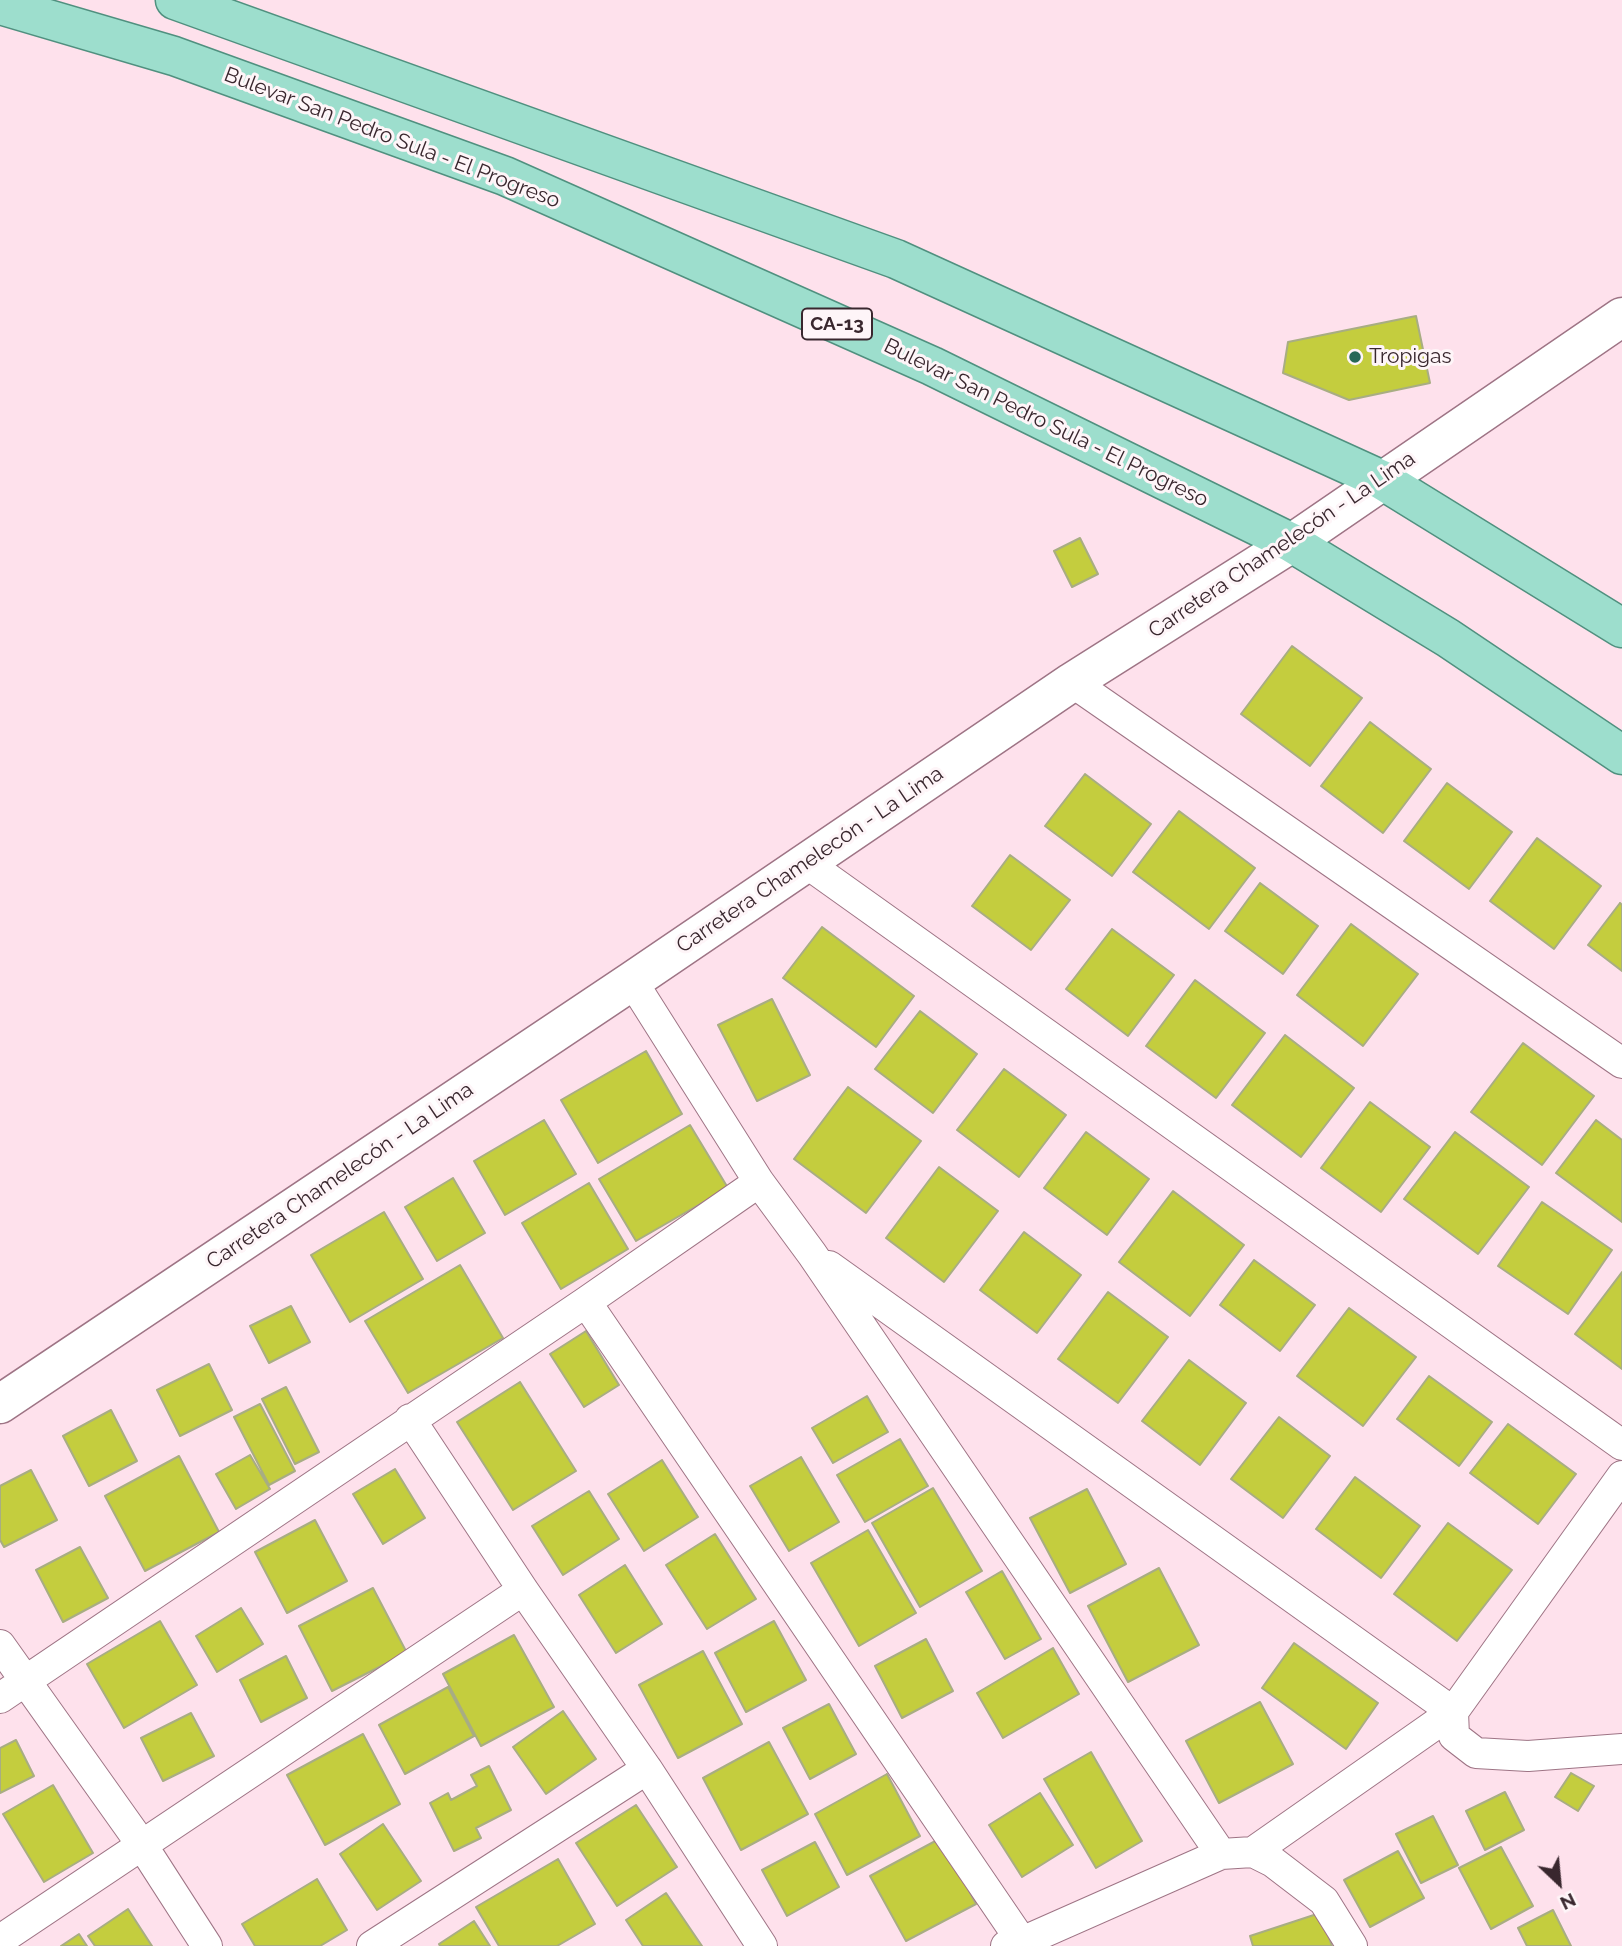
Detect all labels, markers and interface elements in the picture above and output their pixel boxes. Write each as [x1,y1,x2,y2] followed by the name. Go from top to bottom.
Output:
[221,62,563,214] street label: Bulevar San Pedro Sula - El Progreso
[802,308,872,340] road number: CA-13
[880,333,1212,513] street label: Bulevar San Pedro Sula - El Progreso
[1369,344,1452,370] place label: Tropigas
[1347,349,1363,365] marker: Tropigas
[1144,446,1420,644] street label: Carretera Chamelecón - La Lima
[672,761,948,959] street label: Carretera Chamelecón - La Lima
[202,1077,478,1275] street label: Carretera Chamelecón - La Lima
[1524,1848,1594,1918] north arrow
[1557,1889,1580,1915] text: N

